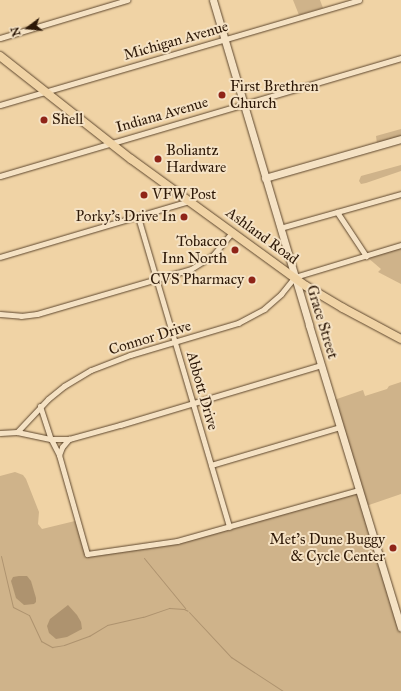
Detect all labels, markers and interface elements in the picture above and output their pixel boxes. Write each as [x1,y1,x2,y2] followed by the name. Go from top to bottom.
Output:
[8,8,48,48] north arrow
[122,17,230,65] street label: Michigan Avenue
[8,25,24,38] text: N
[230,77,319,112] place label: First Brethren Church
[217,90,227,100] marker: First Brethren Church
[114,93,210,137] street label: Indiana Avenue
[52,111,83,129] place label: Shell
[39,115,49,125] marker: Shell
[166,141,226,176] place label: Boliantz Hardware
[153,154,163,164] marker: Boliantz Hardware
[152,186,216,204] place label: VFW Post
[139,190,149,200] marker: VFW Post
[222,204,302,268] street label: Ashland Road
[76,208,176,226] place label: Porky's Drive In
[179,212,189,222] marker: Porky's Drive In
[162,232,227,267] place label: Tobacco Inn North
[230,245,240,255] marker: Tobacco Inn North
[150,271,244,289] place label: CVS Pharmacy
[247,275,257,285] marker: CVS Pharmacy
[302,283,342,361] street label: Grace Street
[107,317,193,359] street label: Connor Drive
[182,350,222,432] street label: Abbott Drive
[269,530,385,565] place label: Met's Dune Buggy & Cycle Center
[388,543,398,553] marker: Met's Dune Buggy & Cycle Center

